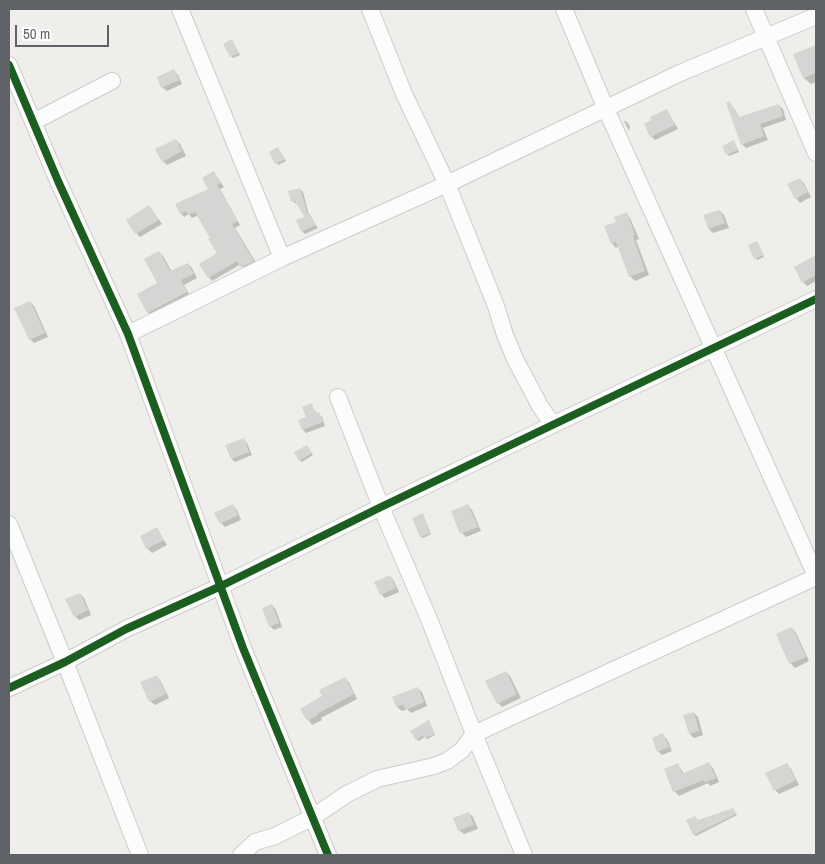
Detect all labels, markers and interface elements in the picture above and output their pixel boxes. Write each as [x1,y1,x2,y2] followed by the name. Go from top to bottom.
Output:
[18,15,111,47] scale bar
[23,23,50,44] text: 50 m

